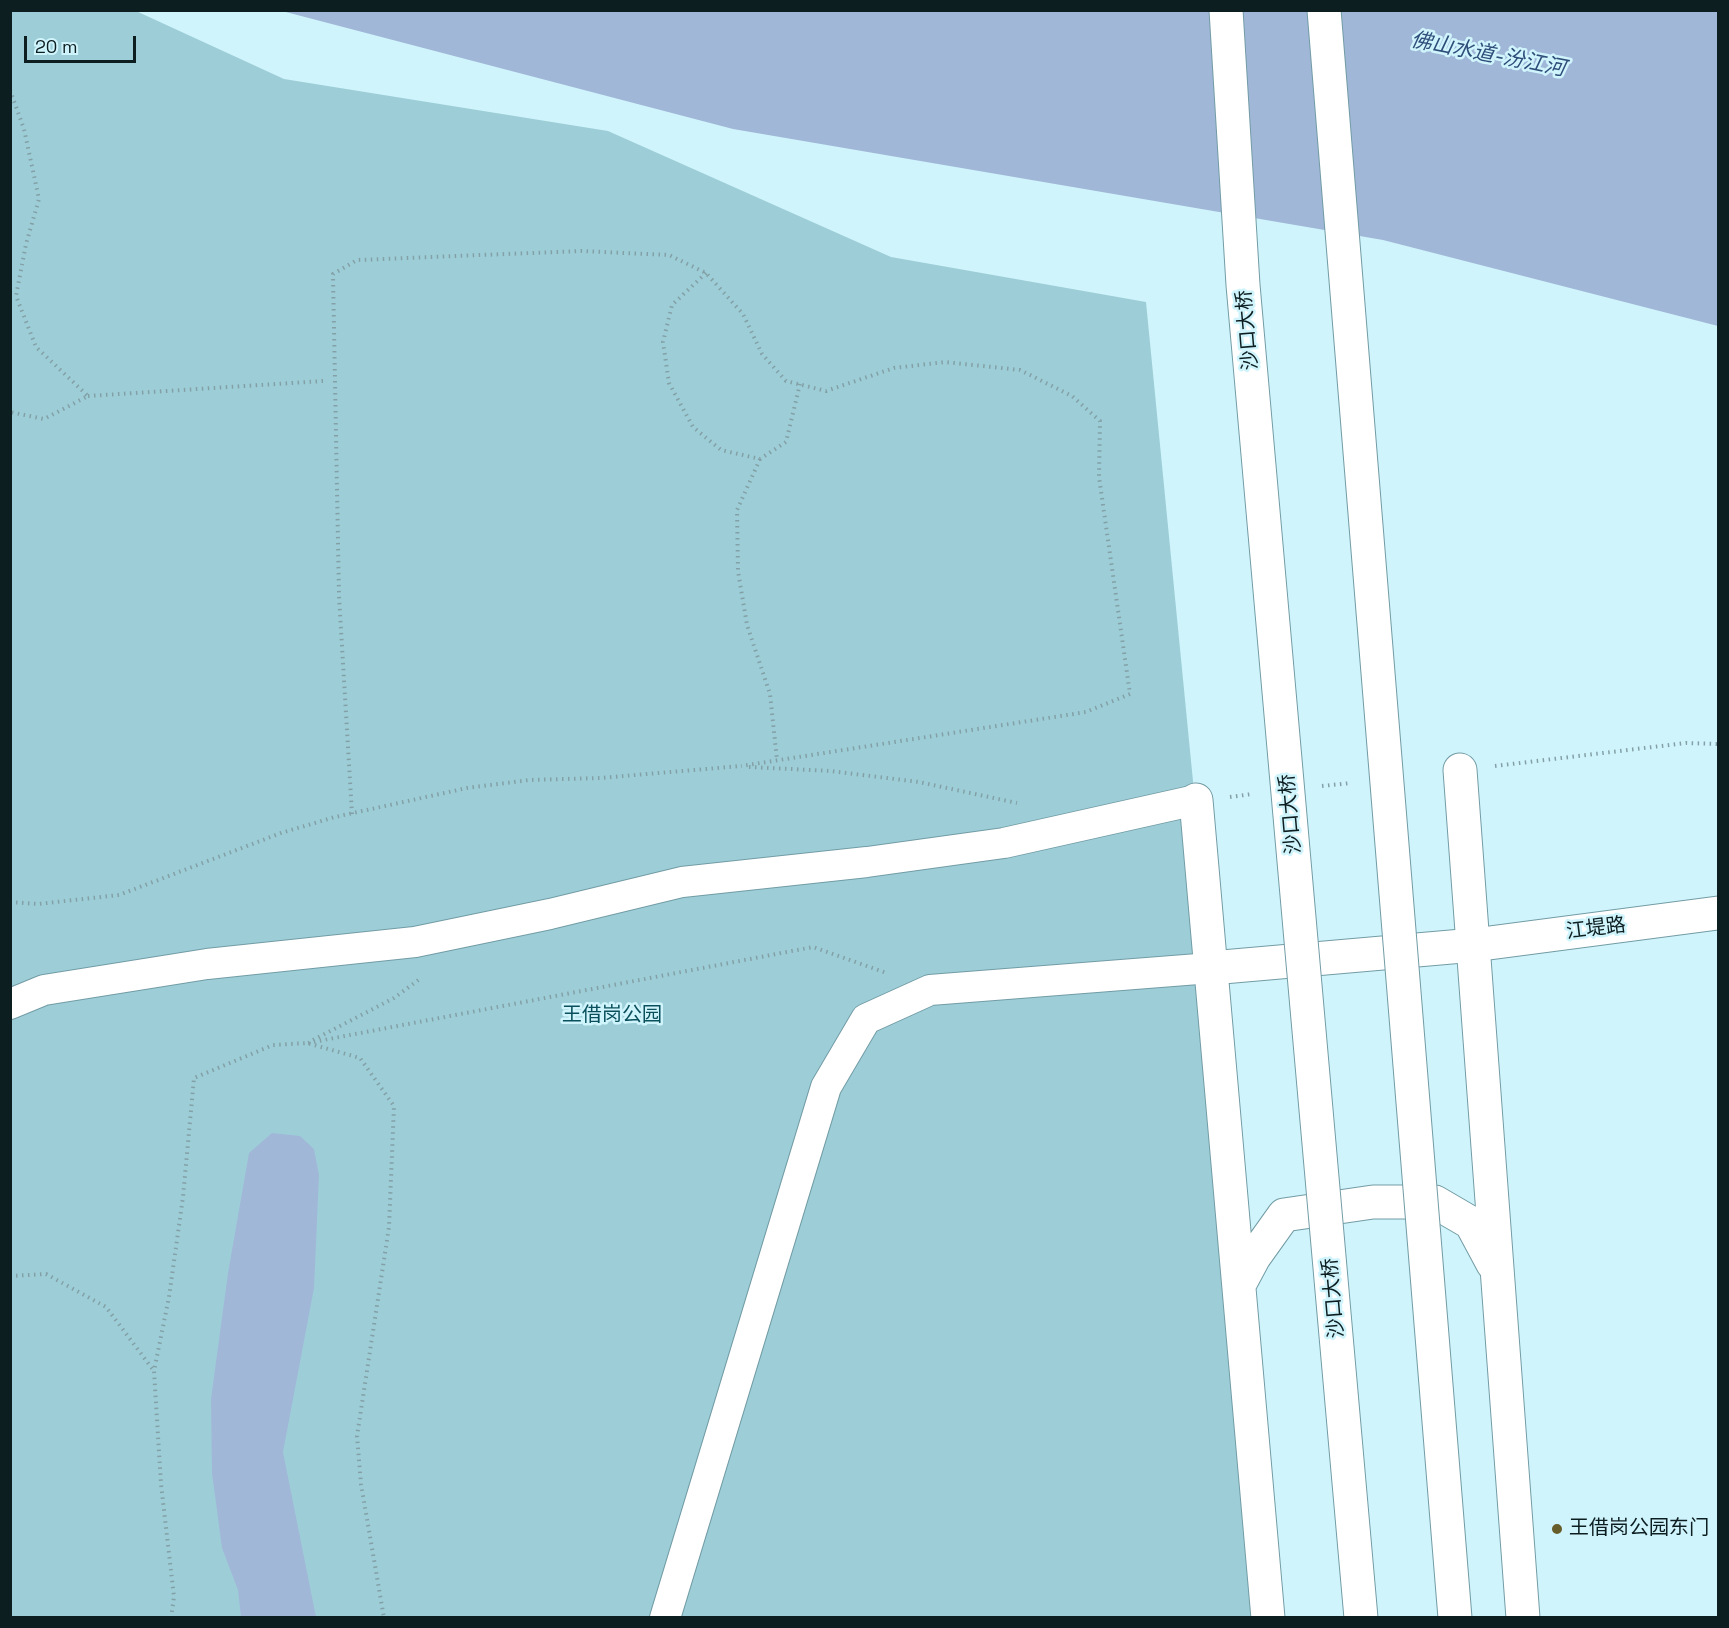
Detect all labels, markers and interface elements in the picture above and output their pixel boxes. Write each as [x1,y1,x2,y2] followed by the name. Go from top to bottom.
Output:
[27,24,140,62] scale bar
[1409,28,1567,82] water label: 佛山水道-汾江河
[35,35,78,58] text: 20 m
[1233,289,1263,371] street label: 沙口大桥
[1276,773,1306,855] street label: 沙口大桥
[1565,913,1627,945] street label: 江堤路
[562,1004,662,1028] park label: 王借岗公园
[1319,1257,1349,1339] street label: 沙口大桥
[1569,1517,1709,1541] place label: 王借岗公园东门
[1550,1522,1564,1536] marker: 王借岗公园东门

